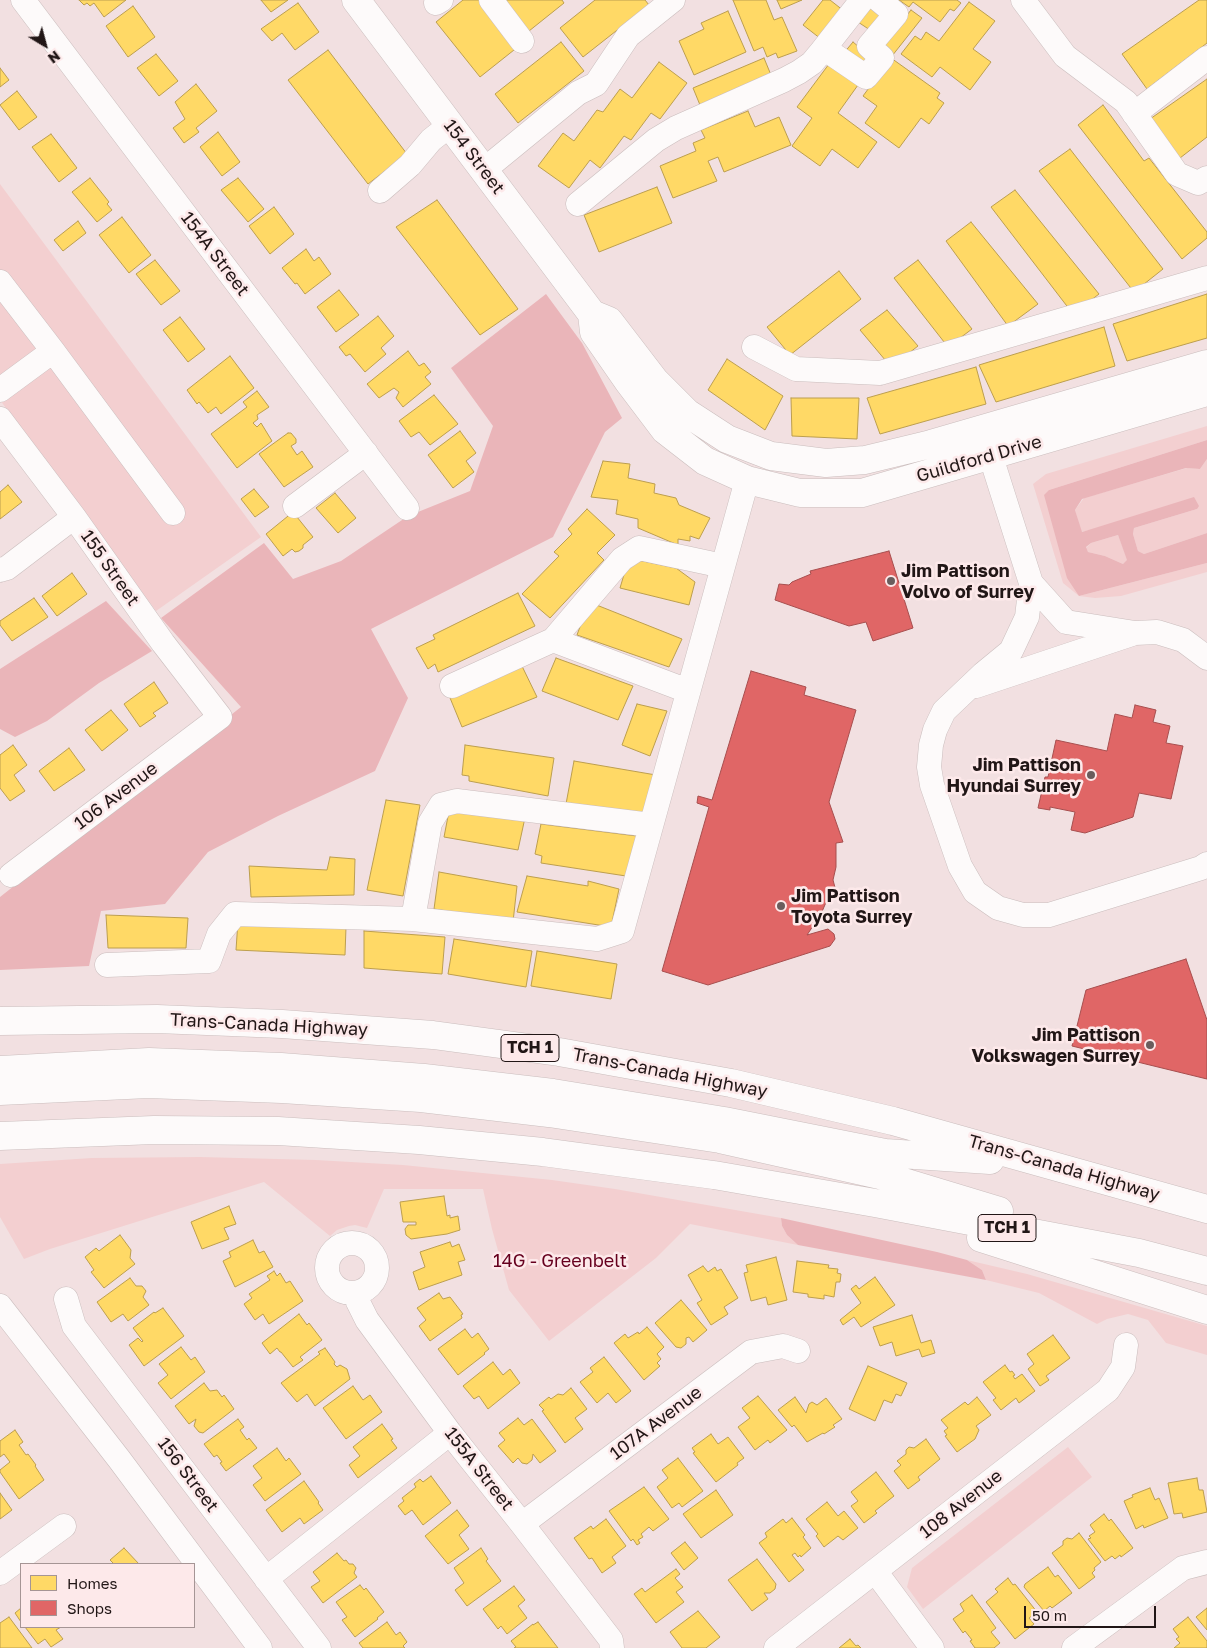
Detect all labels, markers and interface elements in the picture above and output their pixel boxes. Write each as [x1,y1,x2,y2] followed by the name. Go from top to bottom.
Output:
[20,20,70,70] north arrow
[45,47,64,67] text: N
[439,115,509,199] street label: 154 Street
[176,208,254,300] street label: 154A Street
[914,431,1044,487] street label: Guildford Drive
[76,526,144,610] street label: 155 Street
[901,560,1034,602] place label: Jim Pattison Volvo of Surrey
[885,575,897,587] marker: Jim Pattison Volvo of Surrey
[946,754,1081,796] place label: Jim Pattison Hyundai Surrey
[70,758,162,834] street label: 106 Avenue
[1085,769,1097,781] marker: Jim Pattison Hyundai Surrey
[791,885,913,928] place label: Jim Pattison Toyota Surrey
[775,900,787,912] marker: Jim Pattison Toyota Surrey
[170,1009,368,1041] street label: Trans-Canada Highway
[972,1024,1140,1066] place label: Jim Pattison Volkswagen Surrey
[501,1034,559,1062] road number: TCH 1
[1144,1039,1156,1051] marker: Jim Pattison Volkswagen Surrey
[571,1044,769,1102] street label: Trans-Canada Highway
[966,1130,1162,1206] street label: Trans-Canada Highway
[978,1214,1036,1242] road number: TCH 1
[493,1250,627,1272] park label: 14G - Greenbelt
[606,1381,706,1465] street label: 107A Avenue
[440,1423,518,1515] street label: 155A Street
[153,1433,223,1517] street label: 156 Street
[915,1465,1007,1543] street label: 108 Avenue
[20,1563,195,1628] legend
[67,1574,117,1592] text: Homes
[1027,1596,1160,1628] scale bar
[67,1599,112,1617] text: Shops
[1032,1606,1067,1624] text: 50 m

